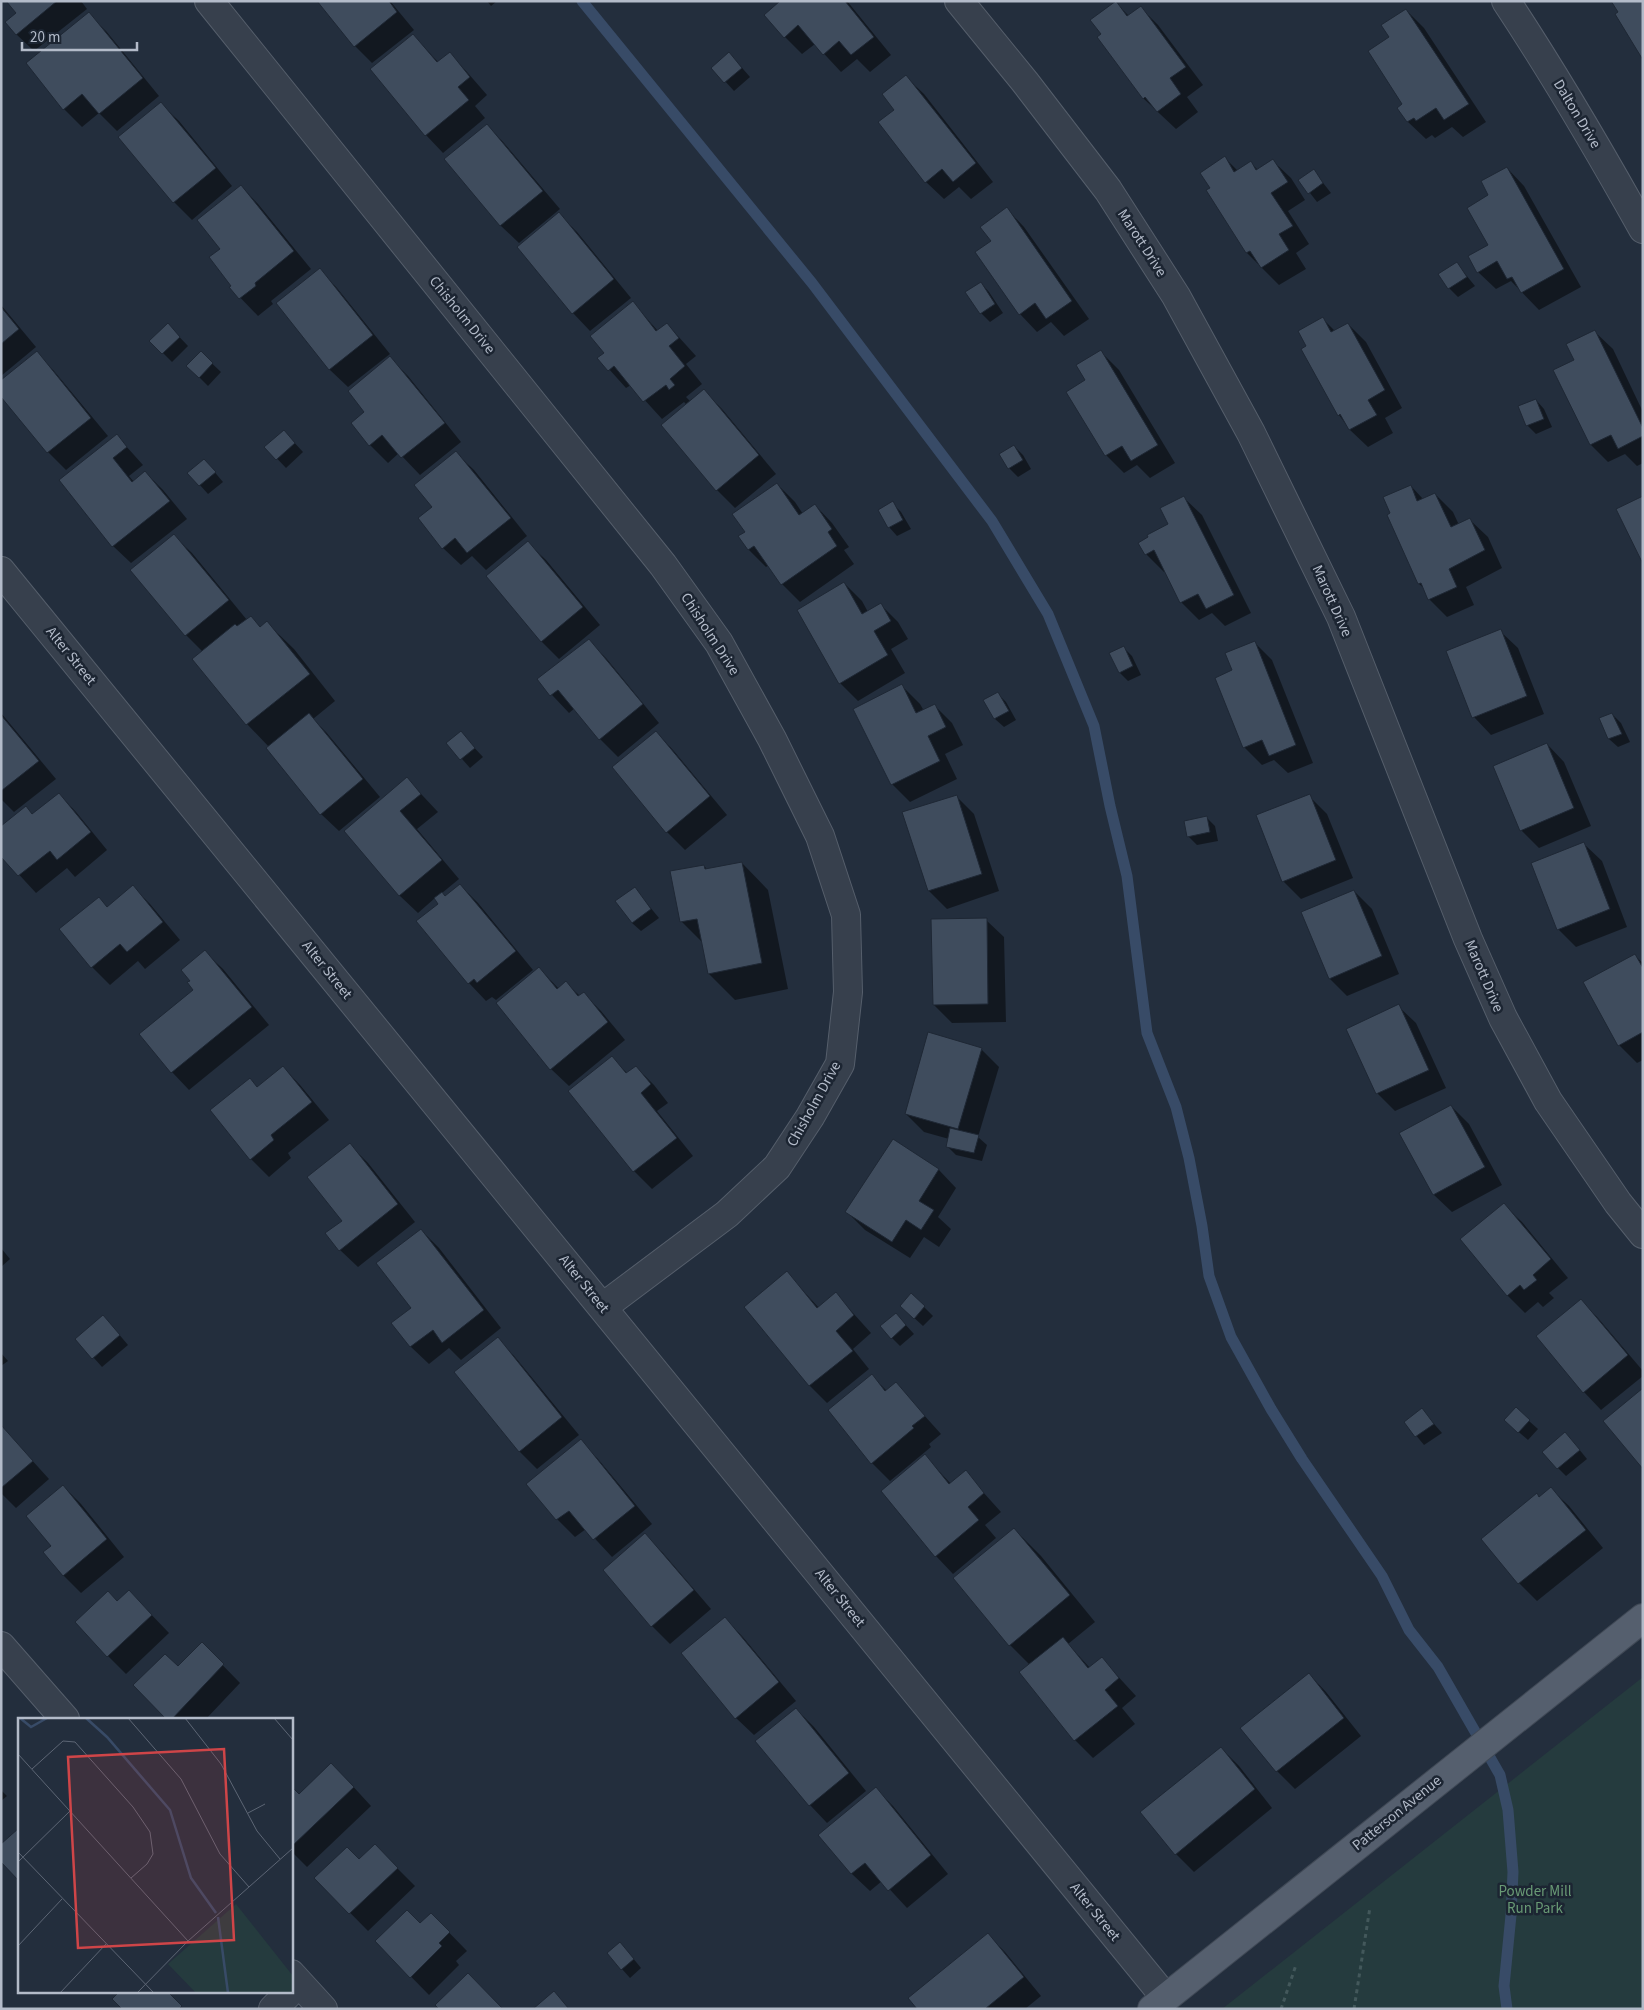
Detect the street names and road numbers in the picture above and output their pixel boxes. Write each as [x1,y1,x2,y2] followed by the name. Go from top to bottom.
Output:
[1548,75,1606,153] street label: Dalton Drive
[1112,205,1172,281] street label: Marott Drive
[424,272,500,358] street label: Chisholm Drive
[1307,562,1357,640] street label: Marott Drive
[675,589,745,679] street label: Chisholm Drive
[41,622,101,690] street label: Alter Street
[297,936,357,1004] street label: Alter Street
[1459,937,1509,1015] street label: Marott Drive
[782,1057,846,1151] street label: Chisholm Drive
[554,1250,614,1318] street label: Alter Street
[810,1564,870,1632] street label: Alter Street
[1348,1770,1446,1856] street label: Patterson Avenue
[1065,1878,1125,1946] street label: Alter Street

